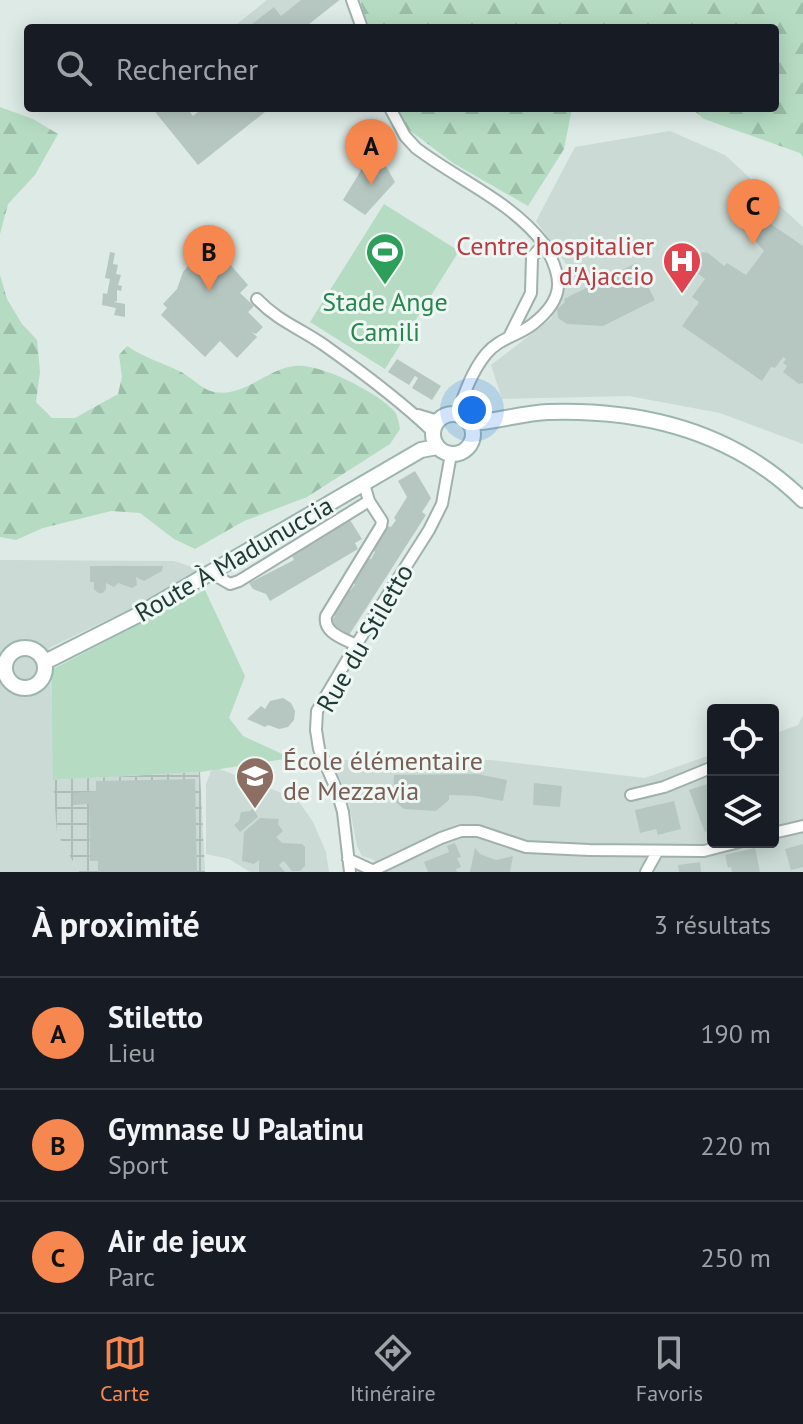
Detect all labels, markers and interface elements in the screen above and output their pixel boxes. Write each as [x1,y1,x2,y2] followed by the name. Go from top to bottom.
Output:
[24,24,779,112] search box
[52,46,96,90] icon: search
[116,49,258,88] text: Rechercher
[345,119,397,185] pin: A
[727,179,779,245] pin: C
[183,225,235,291] pin: B
[456,229,654,292] place label: Centre hospitalier d'Ajaccio
[364,231,406,286] sports icon: Stade Ange Camili
[661,240,703,295] hospital icon: Centre hospitalier d'Ajaccio
[322,285,448,348] place label: Stade Ange Camili
[452,390,492,430] your location
[129,488,339,629] street label: Route À Madunuccia
[309,558,420,718] street label: Rue du Stiletto
[707,704,779,848] map controls
[707,704,779,776] button: locate
[283,744,483,807] place label: École élémentaire de Mezzavia
[234,755,276,810] school or university icon: École élémentaire de Mezzavia
[707,776,779,848] button: layers
[32,902,200,946] text: À proximité
[654,908,771,941] text: 3 résultats
[108,997,203,1036] text: Stiletto
[50,1017,66,1050] text: A
[700,1017,771,1050] text: 190 m
[108,1036,156,1069] text: Lieu
[108,1109,364,1148] text: Gymnase U Palatinu
[50,1129,66,1162] text: B
[700,1129,771,1162] text: 220 m
[108,1148,168,1181] text: Sport
[108,1221,247,1260] text: Air de jeux
[51,1241,65,1274] text: C
[700,1241,771,1274] text: 250 m
[108,1260,155,1293] text: Parc
[100,1331,150,1407] tab: Carte
[350,1331,436,1407] tab: Itinéraire
[636,1331,703,1407] tab: Favoris

